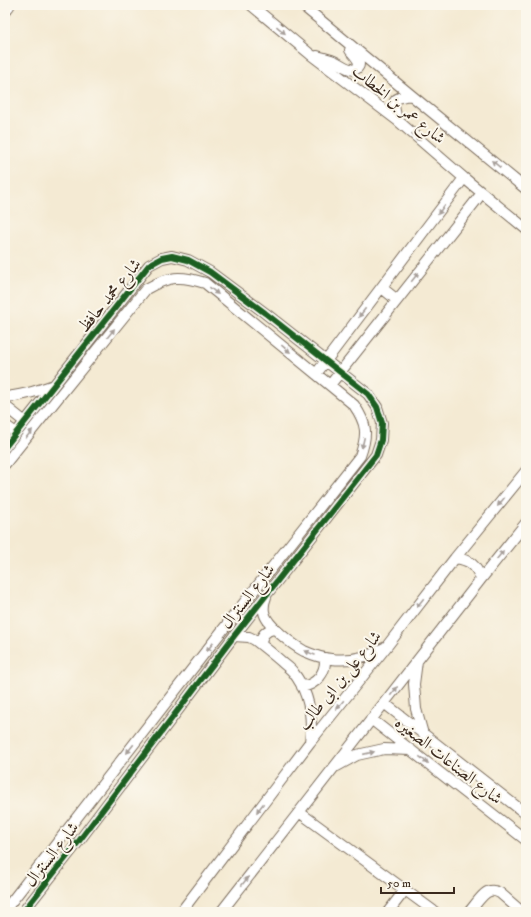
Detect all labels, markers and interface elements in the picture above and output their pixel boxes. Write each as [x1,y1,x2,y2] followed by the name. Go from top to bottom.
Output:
[276,25,287,34] one-way arrow
[346,60,450,151] street label: شارع عمر بن الخطاب
[411,132,421,141] one-way arrow
[490,160,501,169] one-way arrow
[437,204,445,215] one-way arrow
[73,254,148,338] street label: شارع محمد حافظ
[411,272,419,283] one-way arrow
[209,287,220,295] one-way arrow
[358,308,367,319] one-way arrow
[106,327,115,338] one-way arrow
[280,344,291,353] one-way arrow
[25,429,33,439] one-way arrow
[360,437,366,450] one-way arrow
[497,496,506,507] one-way arrow
[496,550,504,561] one-way arrow
[215,560,282,635] street label: شارع السنترال
[416,598,425,609] one-way arrow
[293,626,388,736] street label: شارع على بن ابى طالب
[205,641,214,652] one-way arrow
[303,650,315,656] one-way arrow
[389,685,398,696] one-way arrow
[335,700,344,711] one-way arrow
[389,712,507,811] street label: شارع الصناعات الصغيره
[125,744,134,755] one-way arrow
[363,749,375,755] one-way arrow
[419,756,430,765] one-way arrow
[256,802,264,813] one-way arrow
[19,818,86,893] street label: شارع السنترال
[381,869,454,895] scale bar
[240,876,249,887] one-way arrow
[387,876,411,891] text: 50 m

